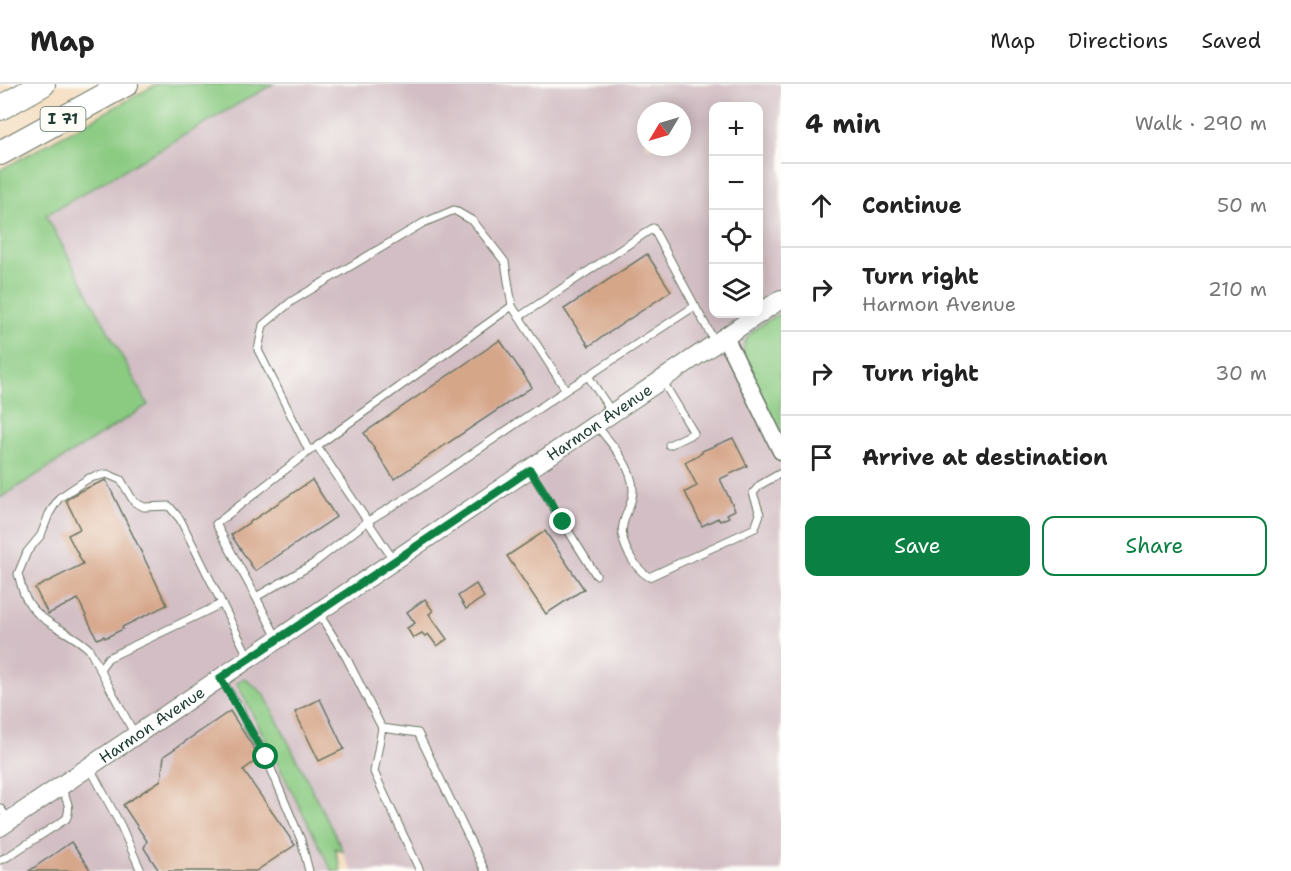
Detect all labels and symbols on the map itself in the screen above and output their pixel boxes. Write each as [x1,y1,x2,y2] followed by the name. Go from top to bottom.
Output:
[637,102,691,156] north arrow
[40,107,86,131] road number: I 71
[542,379,656,466] street label: Harmon Avenue
[549,508,575,534] route end
[95,682,209,768] street label: Harmon Avenue
[252,743,278,769] route start

